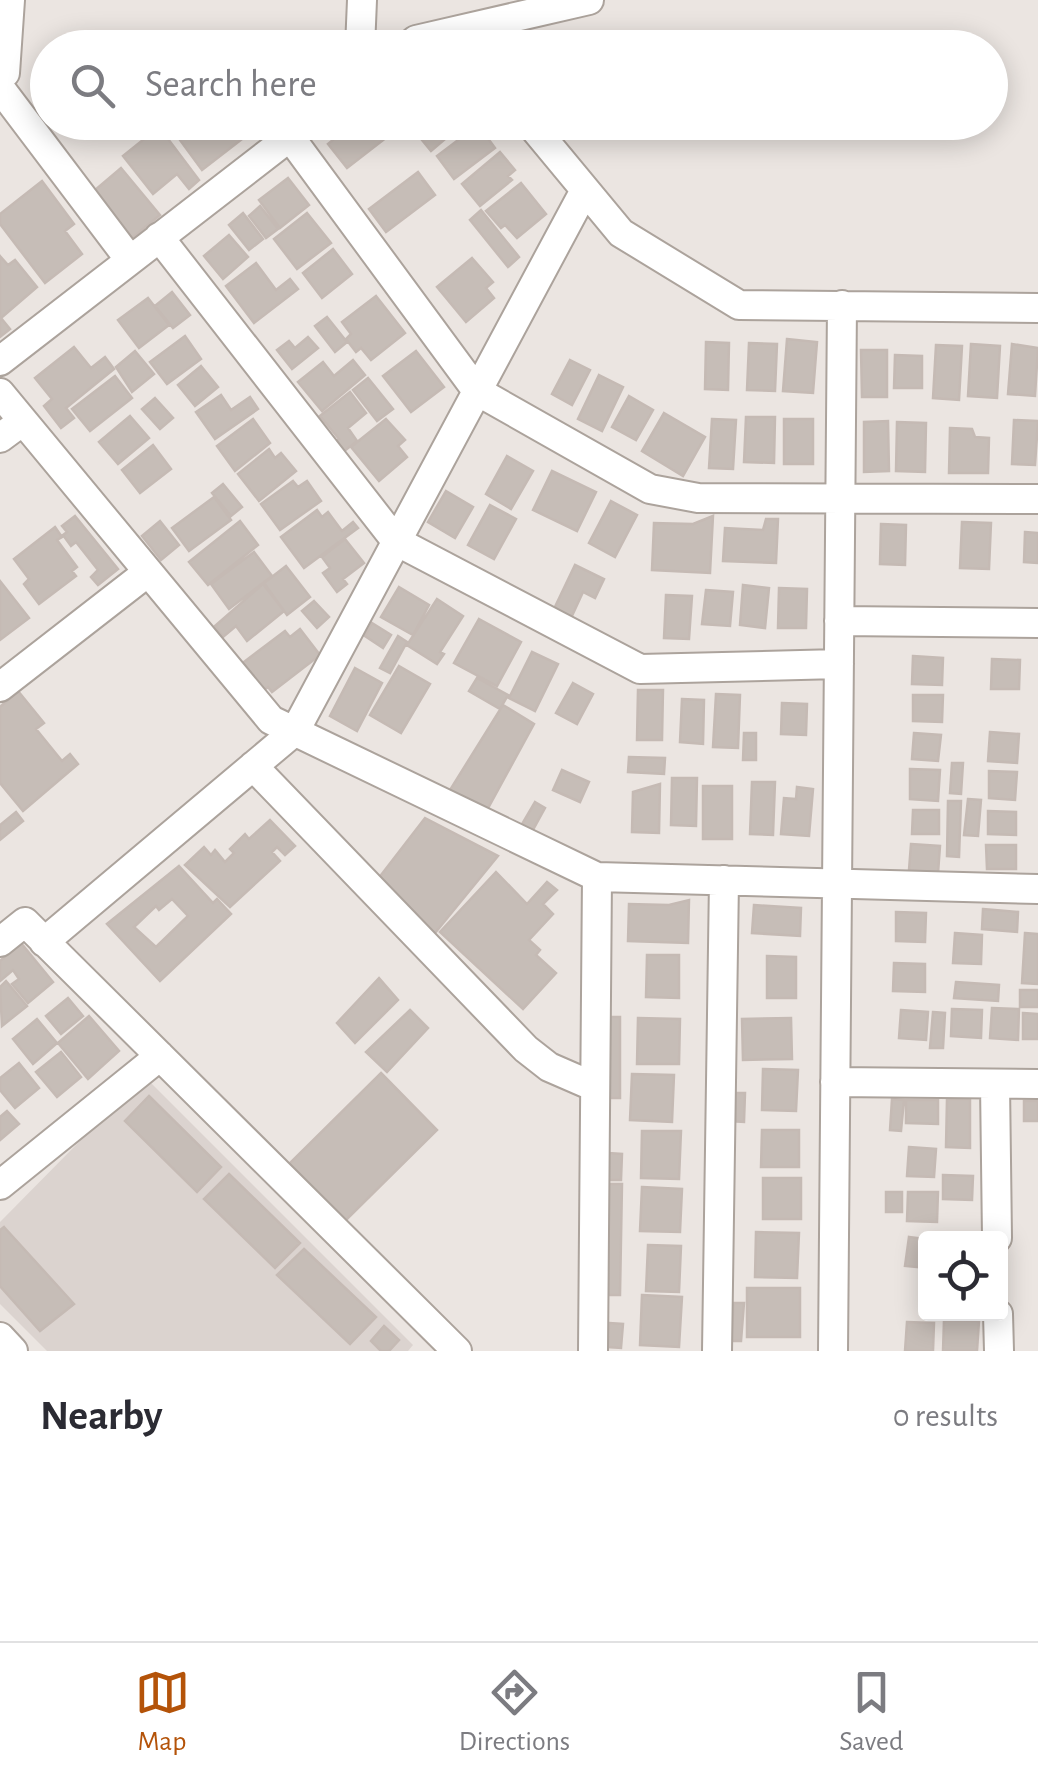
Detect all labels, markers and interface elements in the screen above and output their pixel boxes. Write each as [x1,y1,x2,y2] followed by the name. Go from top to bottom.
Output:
[30,30,1008,140] search box
[65,58,120,113] icon: search
[145,66,317,104] text: Search here
[918,1231,1008,1321] map controls
[918,1231,1008,1321] button: locate
[40,1395,163,1437] text: Nearby
[893,1400,998,1432] text: 0 results
[135,1665,190,1759] tab: Map
[459,1665,570,1759] tab: Directions
[839,1665,903,1759] tab: Saved

